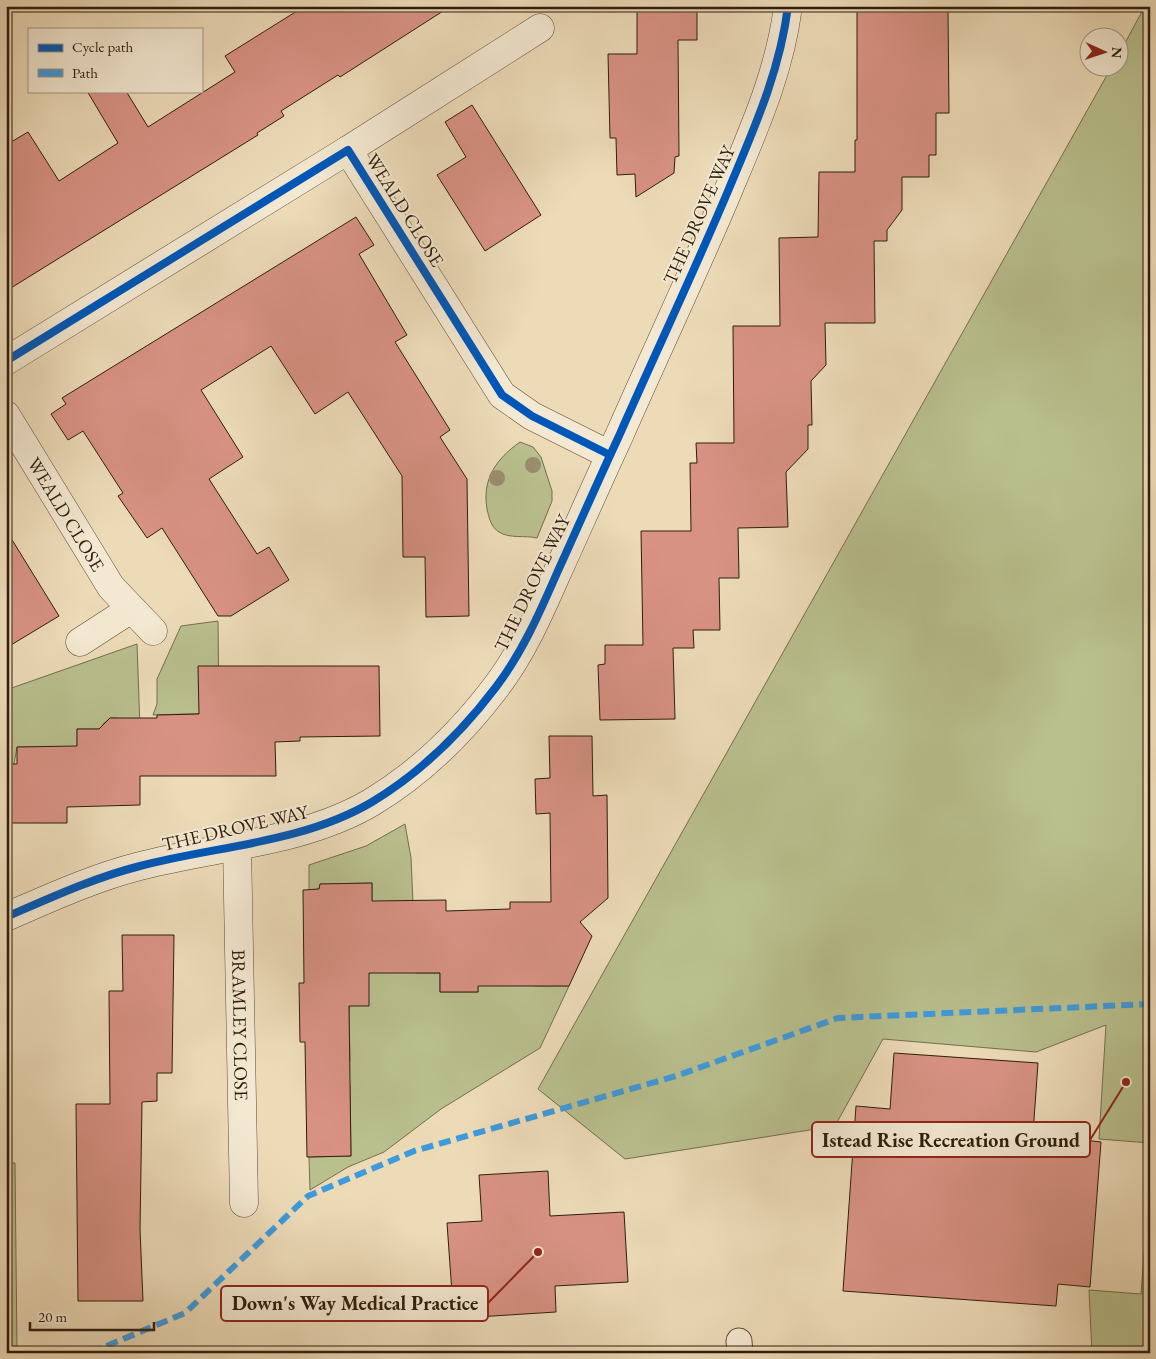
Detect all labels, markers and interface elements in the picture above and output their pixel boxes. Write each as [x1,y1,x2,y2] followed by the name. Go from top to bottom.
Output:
[28,28,202,92] legend
[1078,28,1128,78] north arrow
[72,37,134,56] text: Cycle path
[1108,47,1126,59] text: N
[72,63,98,82] text: Path
[657,141,741,288] street label: THE DROVE WAY
[360,149,450,272] street label: WEALD CLOSE
[22,452,111,576] street label: WEALD CLOSE
[488,510,576,656] street label: THE DROVE WAY
[159,799,312,857] street label: THE DROVE WAY
[227,949,254,1101] street label: BRAMLEY CLOSE
[812,1122,1090,1157] callout: Istead Rise Recreation Ground
[822,1127,1080,1153] text: Istead Rise Recreation Ground
[221,1286,488,1321] callout: Down's Way Medical Practice
[232,1290,478,1316] text: Down's Way Medical Practice
[30,1299,154,1331] scale bar
[38,1307,67,1326] text: 20 m

